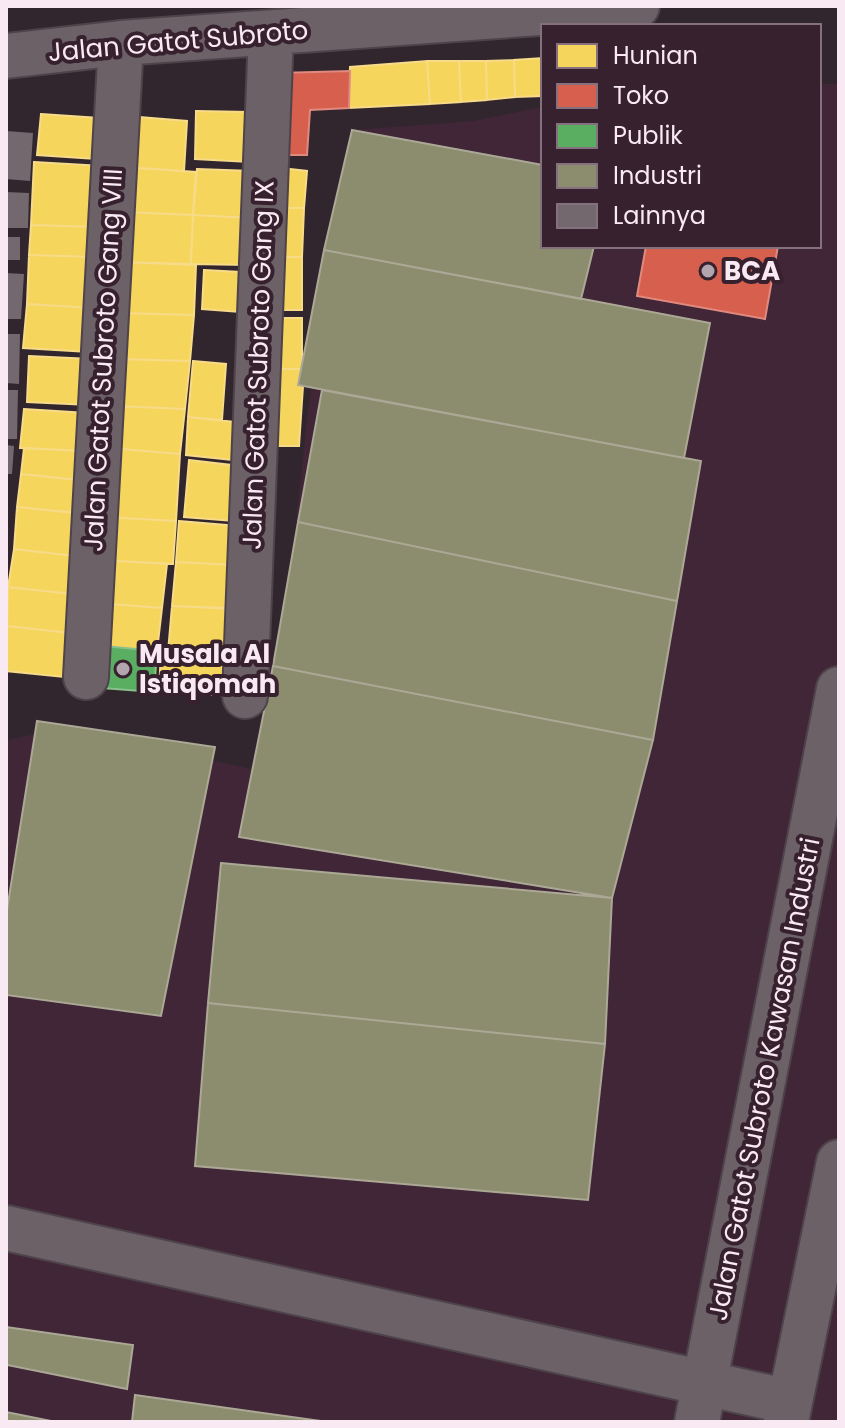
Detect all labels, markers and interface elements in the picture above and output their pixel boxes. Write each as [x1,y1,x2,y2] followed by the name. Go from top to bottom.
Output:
[46,12,310,70] street label: Jalan Gatot Subroto
[541,24,821,248] legend
[613,39,698,72] text: Hunian
[613,79,669,112] text: Toko
[613,119,683,152] text: Publik
[613,159,702,192] text: Industri
[75,167,131,553] street label: Jalan Gatot Subroto Gang VIII
[234,180,282,550] street label: Jalan Gatot Subroto Gang IX
[613,199,706,232] text: Lainnya
[724,253,780,289] place label: BCA
[699,262,717,280] marker: BCA
[139,636,276,702] place label: Musala Al Istiqomah
[114,660,132,678] marker: Musala Al Istiqomah
[699,834,829,1324] street label: Jalan Gatot Subroto Kawasan Industri

